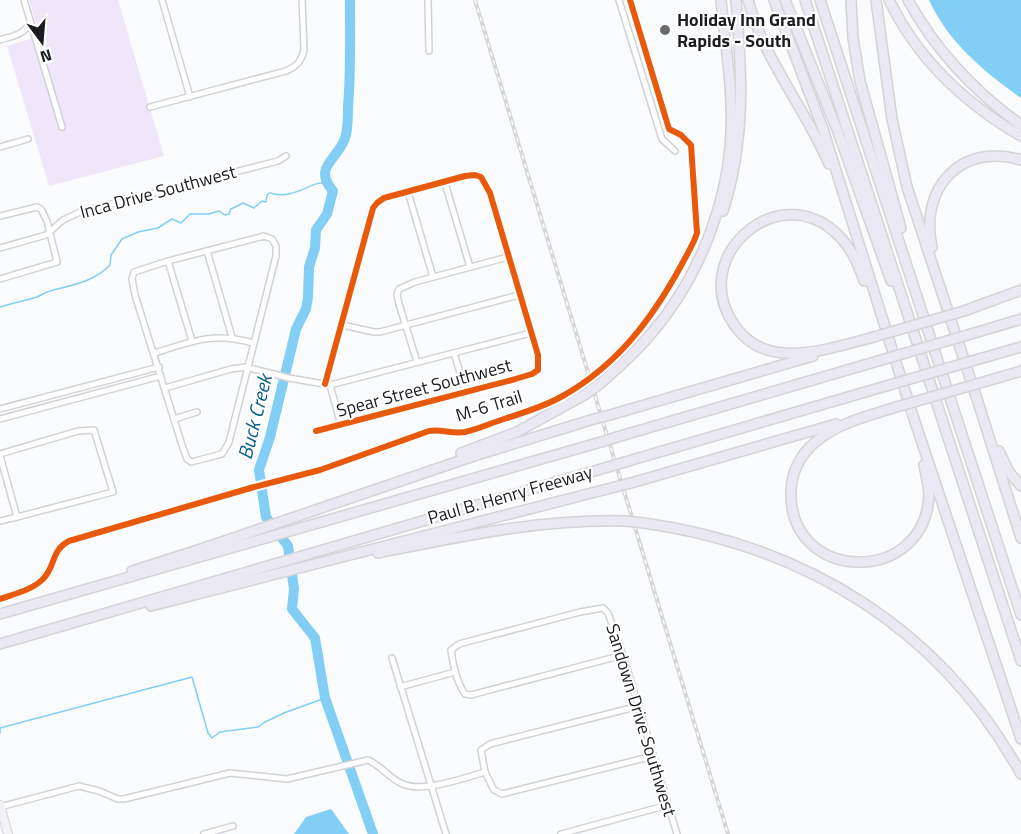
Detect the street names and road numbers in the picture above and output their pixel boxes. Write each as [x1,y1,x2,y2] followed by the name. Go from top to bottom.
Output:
[77,158,239,225] street label: Inca Drive Southwest
[333,351,515,424] street label: Spear Street Southwest
[452,383,525,428] street label: M-6 Trail
[424,458,596,531] street label: Paul B. Henry Freeway
[599,620,684,820] street label: Sandown Drive Southwest

